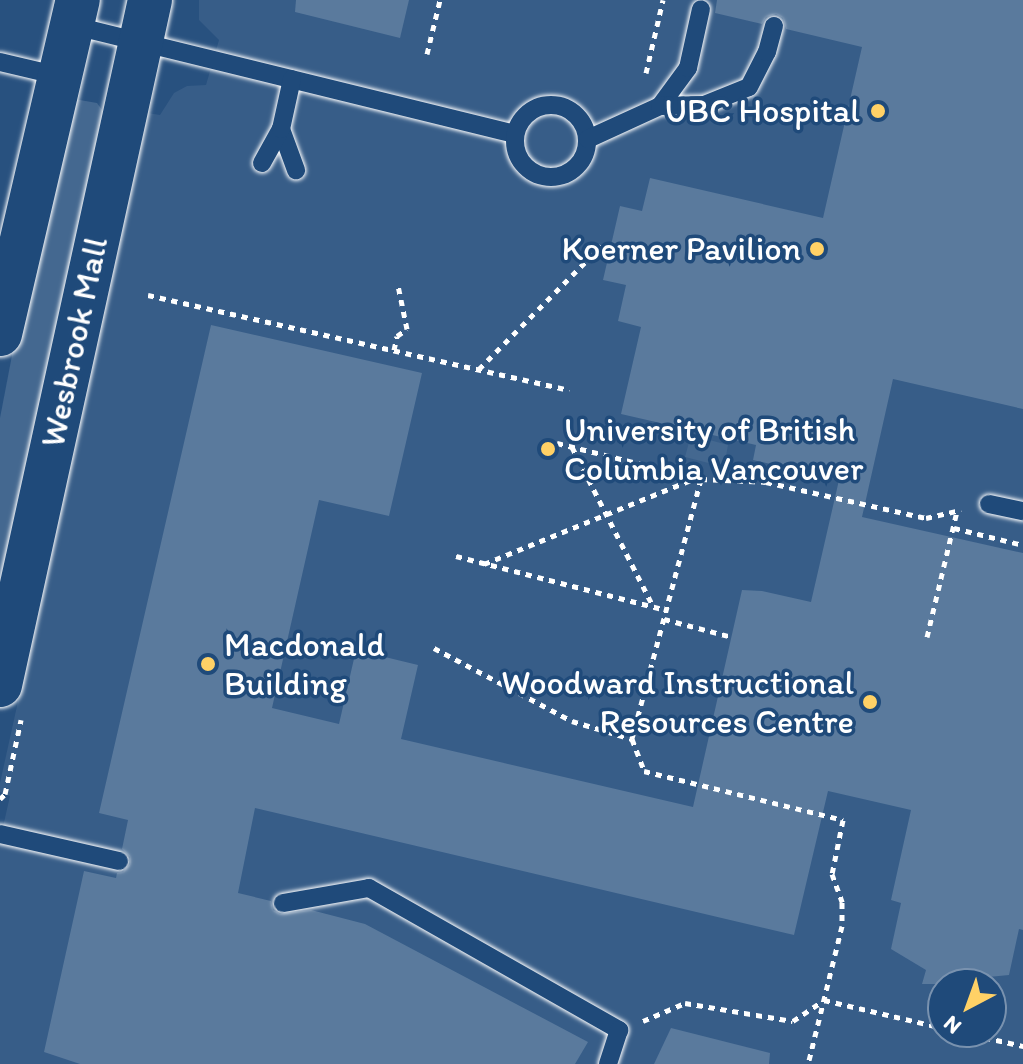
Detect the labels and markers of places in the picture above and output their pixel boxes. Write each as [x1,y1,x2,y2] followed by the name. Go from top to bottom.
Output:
[664,91,860,131] place label: UBC Hospital
[867,100,889,122] marker: UBC Hospital
[562,229,801,269] place label: Koerner Pavilion
[808,240,826,258] marker: Koerner Pavilion
[564,409,863,488] place label: University of British Columbia Vancouver
[539,440,557,458] marker: University of British Columbia Vancouver
[224,624,385,704] place label: Macdonald Building
[199,655,217,673] marker: Macdonald Building
[499,662,854,742] place label: Woodward Instructional Resources Centre
[861,693,879,711] marker: Woodward Instructional Resources Centre

